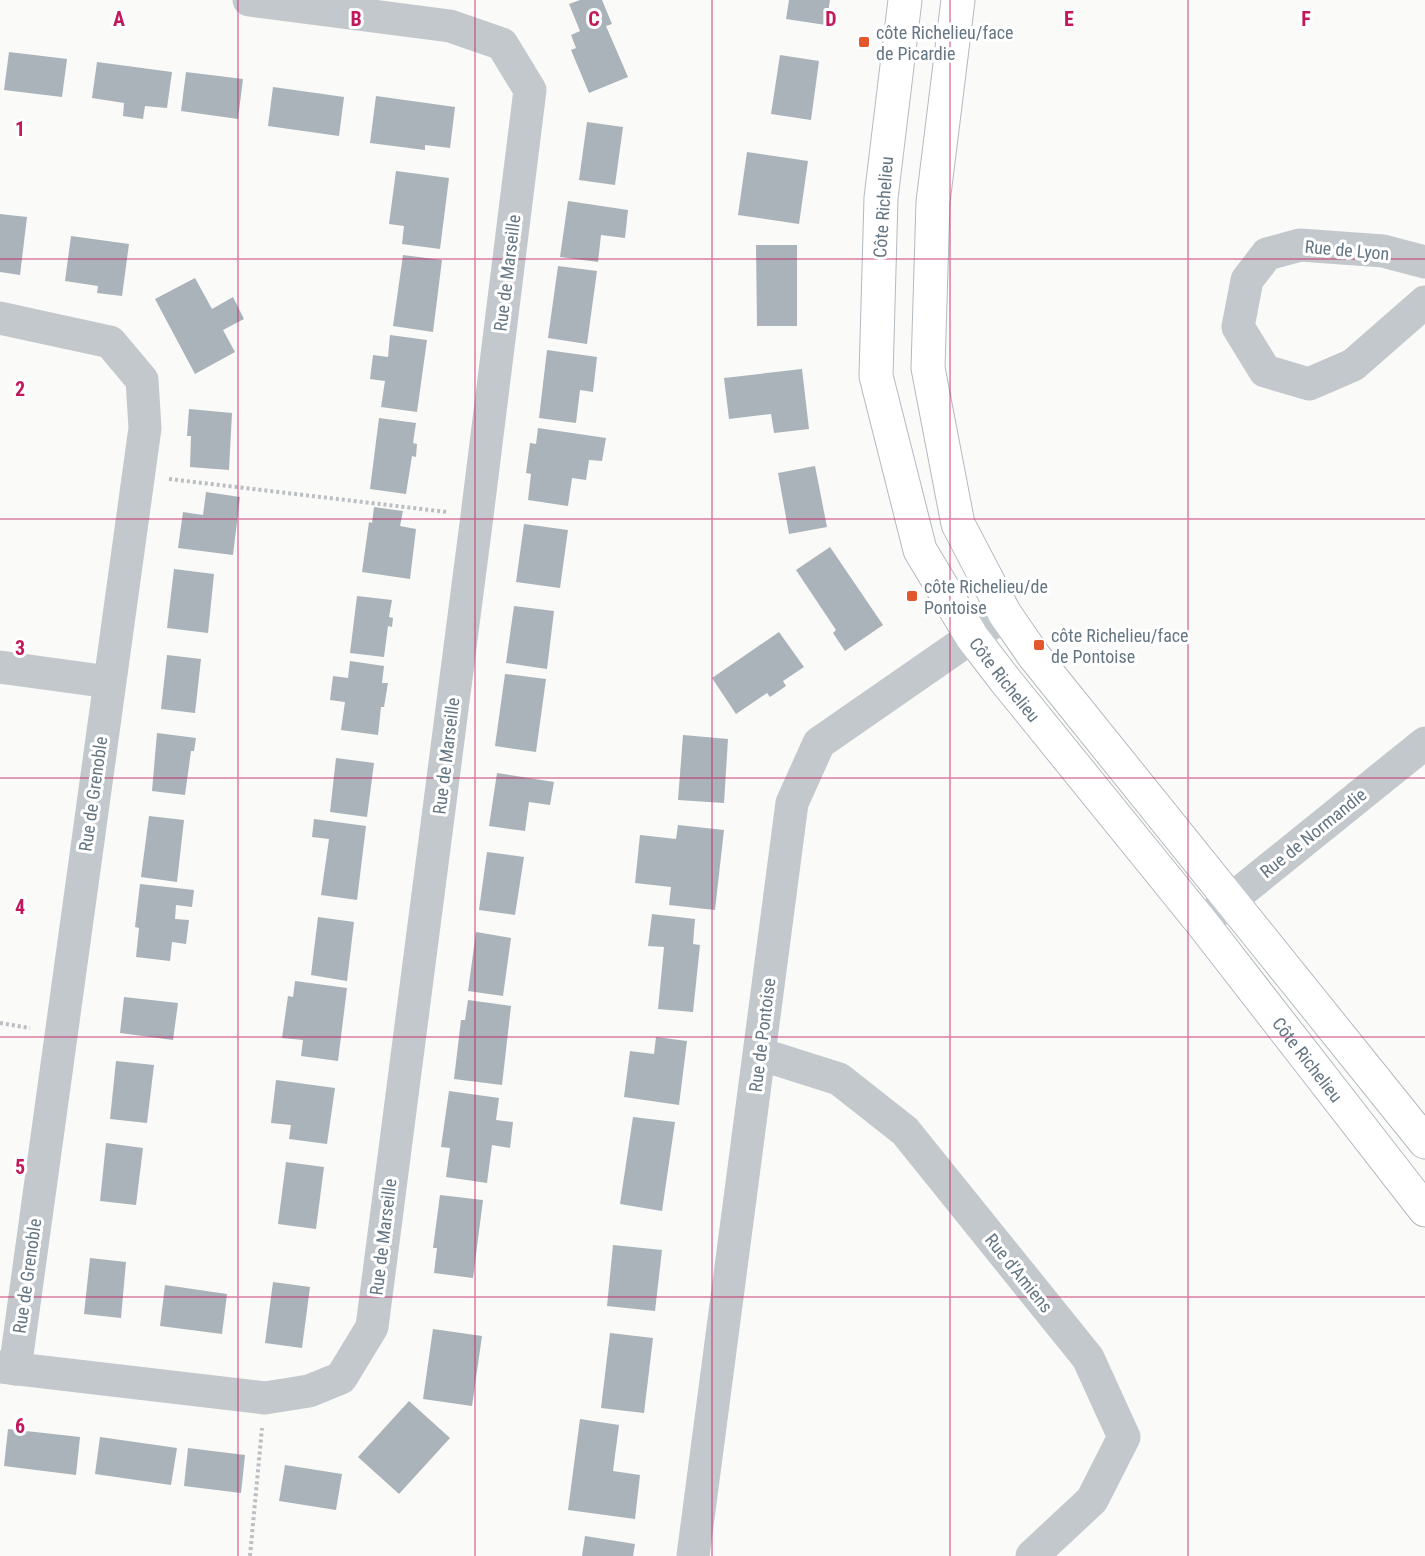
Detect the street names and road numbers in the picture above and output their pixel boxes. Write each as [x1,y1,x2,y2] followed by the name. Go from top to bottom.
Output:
[869,156,897,258] street label: Côte Richelieu
[489,213,525,333] street label: Rue de Marseille
[1304,236,1390,264] street label: Rue de Lyon
[965,633,1045,726] street label: Côte Richelieu
[428,696,464,816] street label: Rue de Marseille
[75,735,111,853] street label: Rue de Grenoble
[1256,784,1370,882] street label: Rue de Normandie
[745,977,779,1093] street label: Rue de Pontoise
[1268,1013,1347,1106] street label: Côte Richelieu
[365,1177,401,1297] street label: Rue de Marseille
[9,1217,45,1335] street label: Rue de Grenoble
[981,1229,1057,1317] street label: Rue d'Amiens

